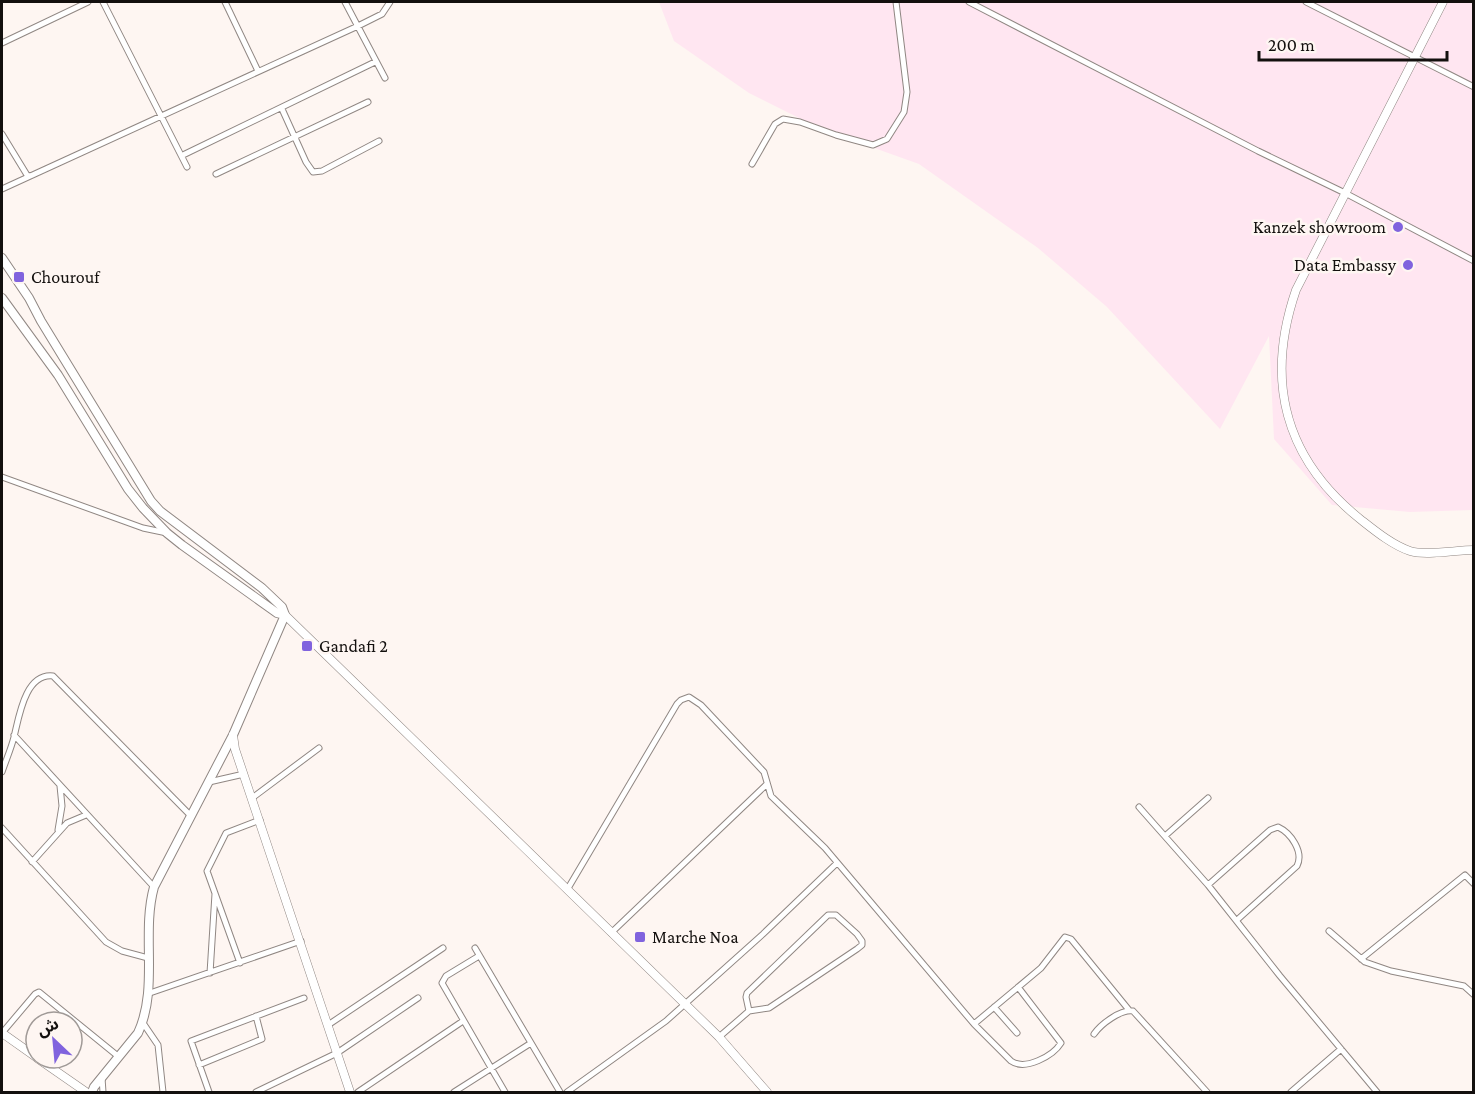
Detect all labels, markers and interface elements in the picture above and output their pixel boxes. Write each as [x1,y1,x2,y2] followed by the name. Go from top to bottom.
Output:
[1259,24,1446,62] scale bar
[1268,35,1315,55] text: 200 m
[1253,217,1387,237] place label: Kanzek showroom
[1391,220,1405,234] marker: Kanzek showroom
[1294,255,1397,275] place label: Data Embassy
[1401,258,1415,272] marker: Data Embassy
[31,267,101,287] place label: Chourouf
[12,270,26,284] marker: Chourouf
[319,636,388,656] place label: Gandafi 2
[300,639,314,653] marker: Gandafi 2
[652,927,739,947] place label: Marche Noa
[633,930,647,944] marker: Marche Noa
[24,1010,84,1070] north arrow
[34,1014,62,1040] text: ش

